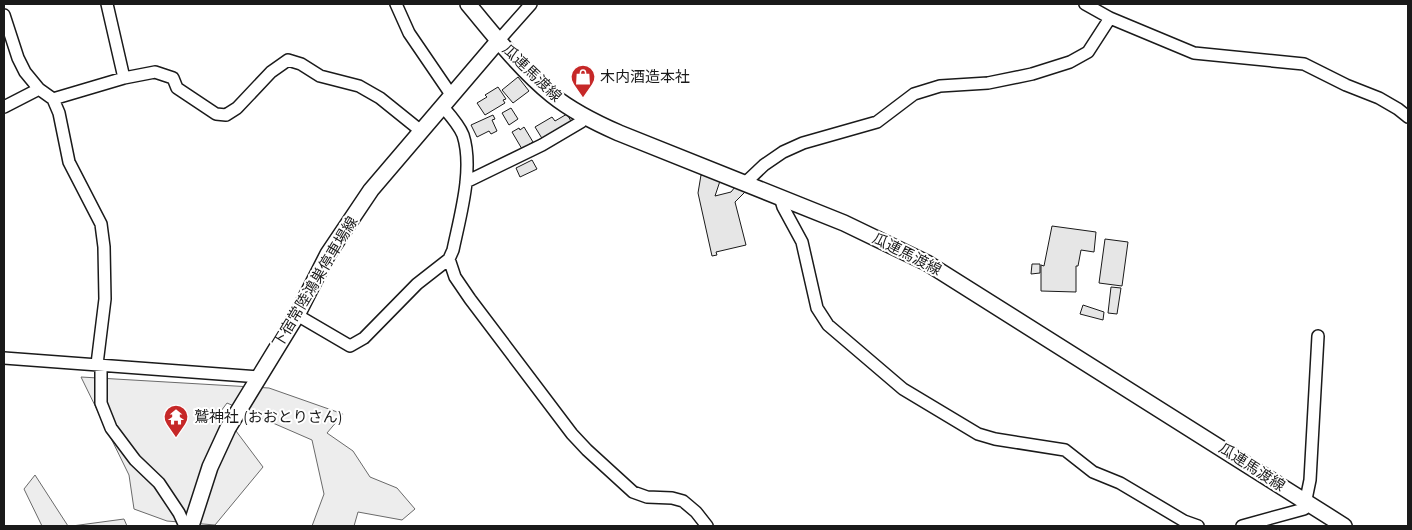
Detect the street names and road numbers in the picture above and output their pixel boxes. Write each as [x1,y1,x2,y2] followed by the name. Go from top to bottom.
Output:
[499,40,566,106] street label: 瓜連馬渡線
[268,213,361,351] street label: 下宿常陸鴻巣停車場線
[869,228,945,279] street label: 瓜連馬渡線
[1216,438,1289,495] street label: 瓜連馬渡線

